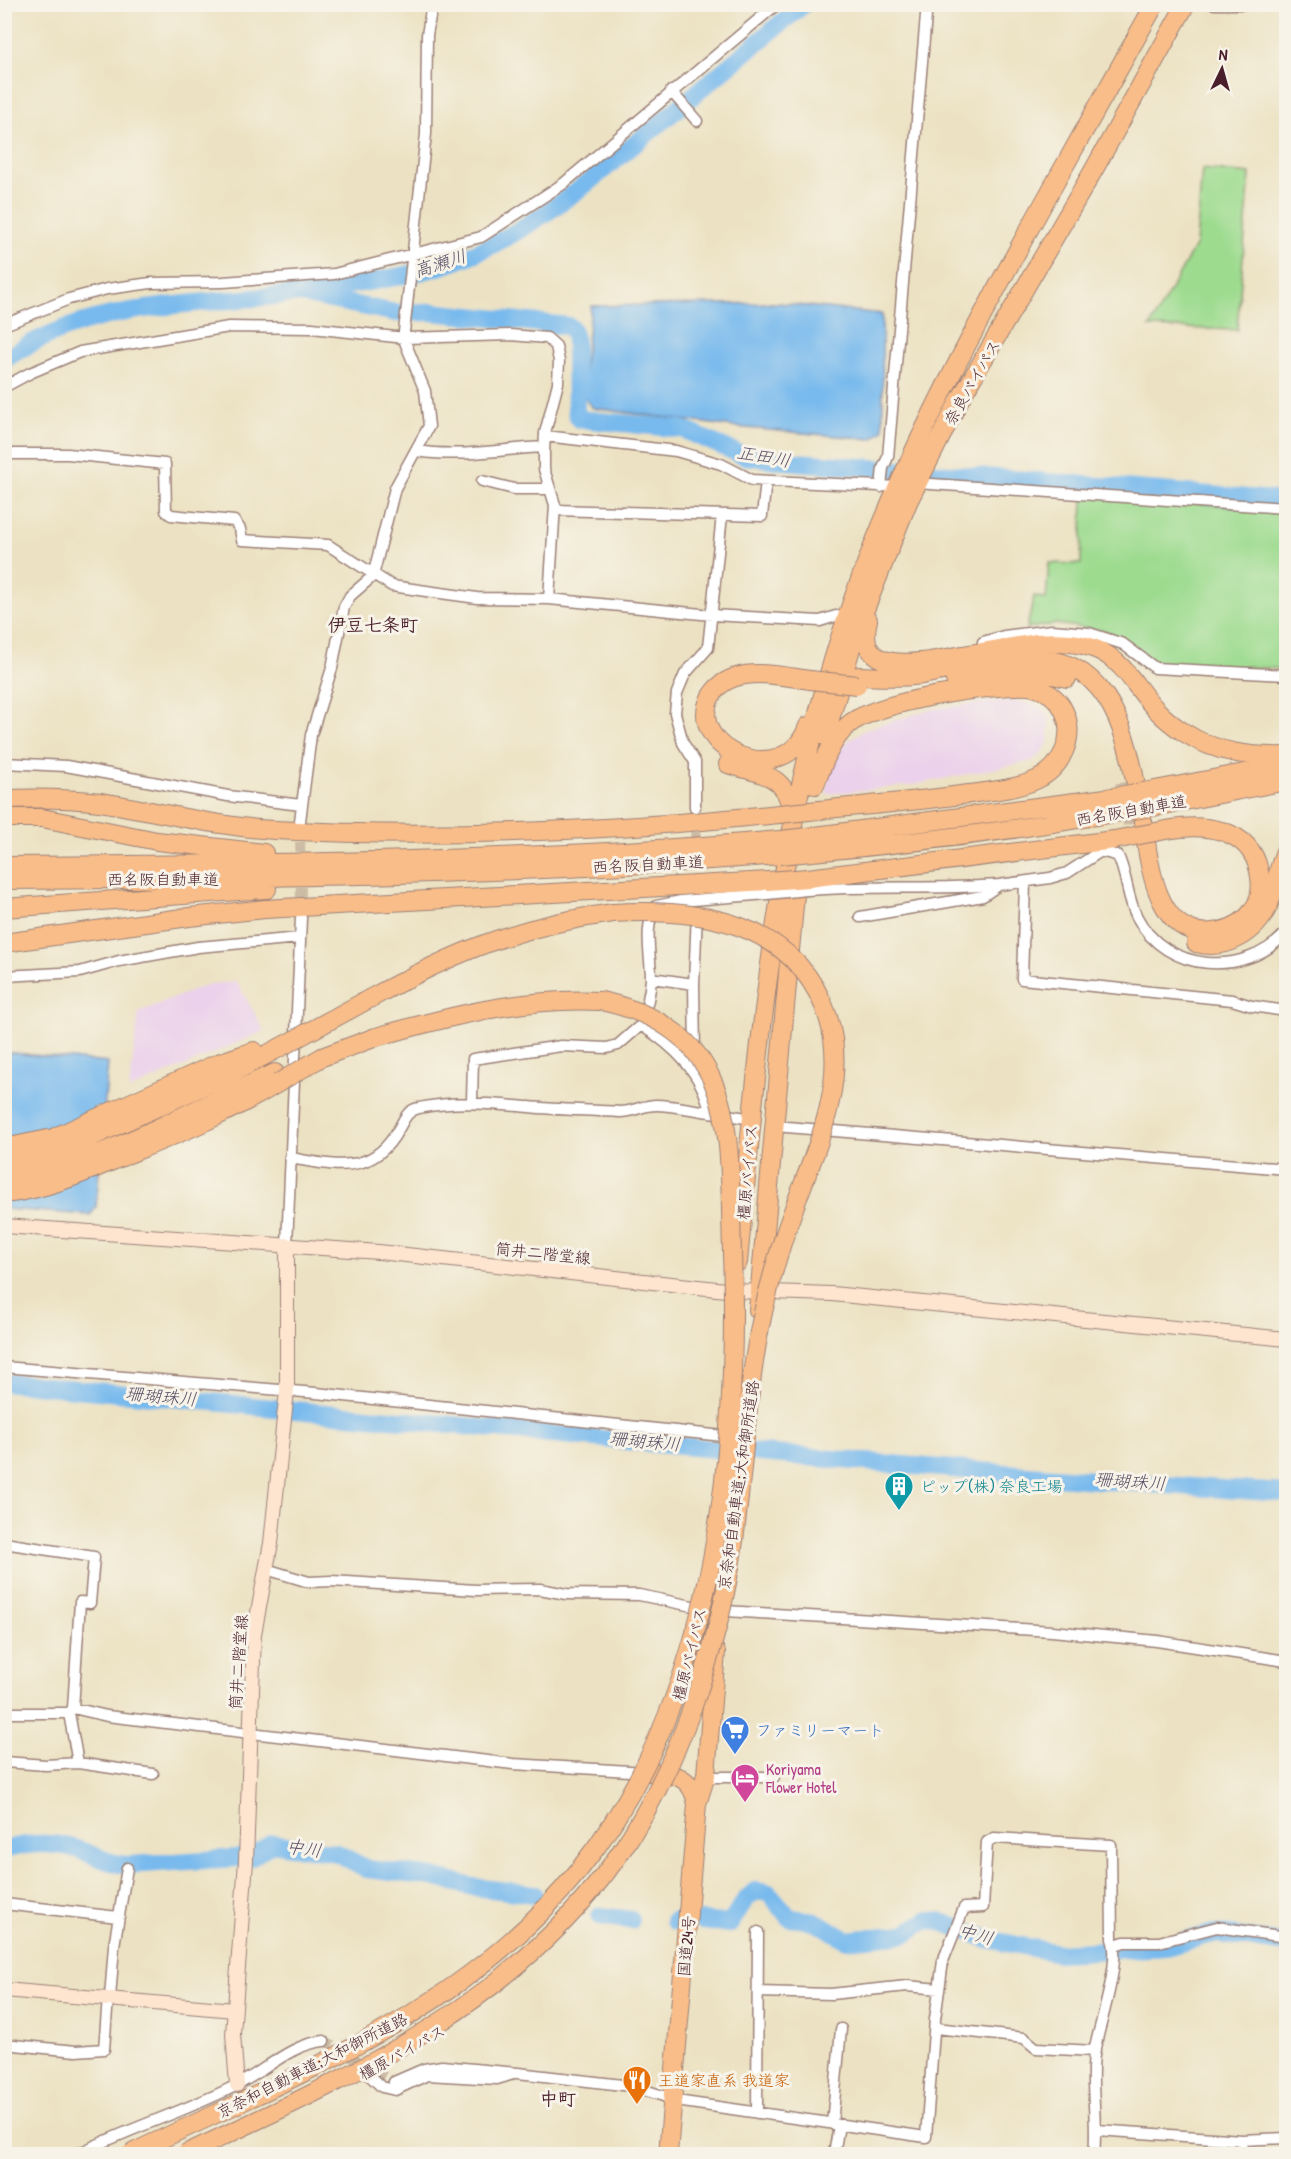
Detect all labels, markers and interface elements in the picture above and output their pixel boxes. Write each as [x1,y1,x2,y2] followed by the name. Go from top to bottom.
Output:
[1192,39,1252,99] north arrow
[1218,43,1229,65] text: N
[410,243,470,283] water label: 高瀬川
[939,335,1005,429] street label: 奈良バイパス
[735,439,793,473] water label: 正田川
[328,612,418,637] district label: 伊豆七条町
[1074,789,1188,831] street label: 西名阪自動車道
[591,850,705,878] street label: 西名阪自動車道
[107,868,219,890] street label: 西名阪自動車道
[732,1123,762,1221] street label: 橿原バイパス
[494,1237,592,1269] street label: 筒井二階堂線
[712,1379,764,1591] street label: 京奈和自動車道;大和御所道路
[124,1380,198,1412] water label: 珊瑚珠川
[608,1425,682,1457] water label: 珊瑚珠川
[1093,1466,1167,1496] water label: 珊瑚珠川
[883,1470,915,1512] building icon: ピップ(株) 奈良工場
[920,1475,1063,1497] place label: ピップ(株) 奈良工場
[667,1605,711,1703] street label: 橿原バイパス
[224,1613,252,1711] street label: 筒井二階堂線
[719,1714,751,1756] supermarket icon: ファミリーマート
[756,1719,884,1741] place label: ファミリーマート
[765,1758,837,1798] place label: Koriyama Flower Hotel
[729,1762,761,1804] hotel icon: Koriyama Flower Hotel
[284,1833,324,1863] water label: 中川
[672,1914,700,1978] street label: 国道24号
[955,1917,997,1951] water label: 中川
[213,2007,411,2123] street label: 京奈和自動車道;大和御所道路
[355,2019,449,2085] street label: 橿原バイパス
[621,2064,653,2106] restaurant icon: 王道家直系 我道家
[658,2069,790,2091] place label: 王道家直系 我道家
[540,2086,576,2111] district label: 中町

